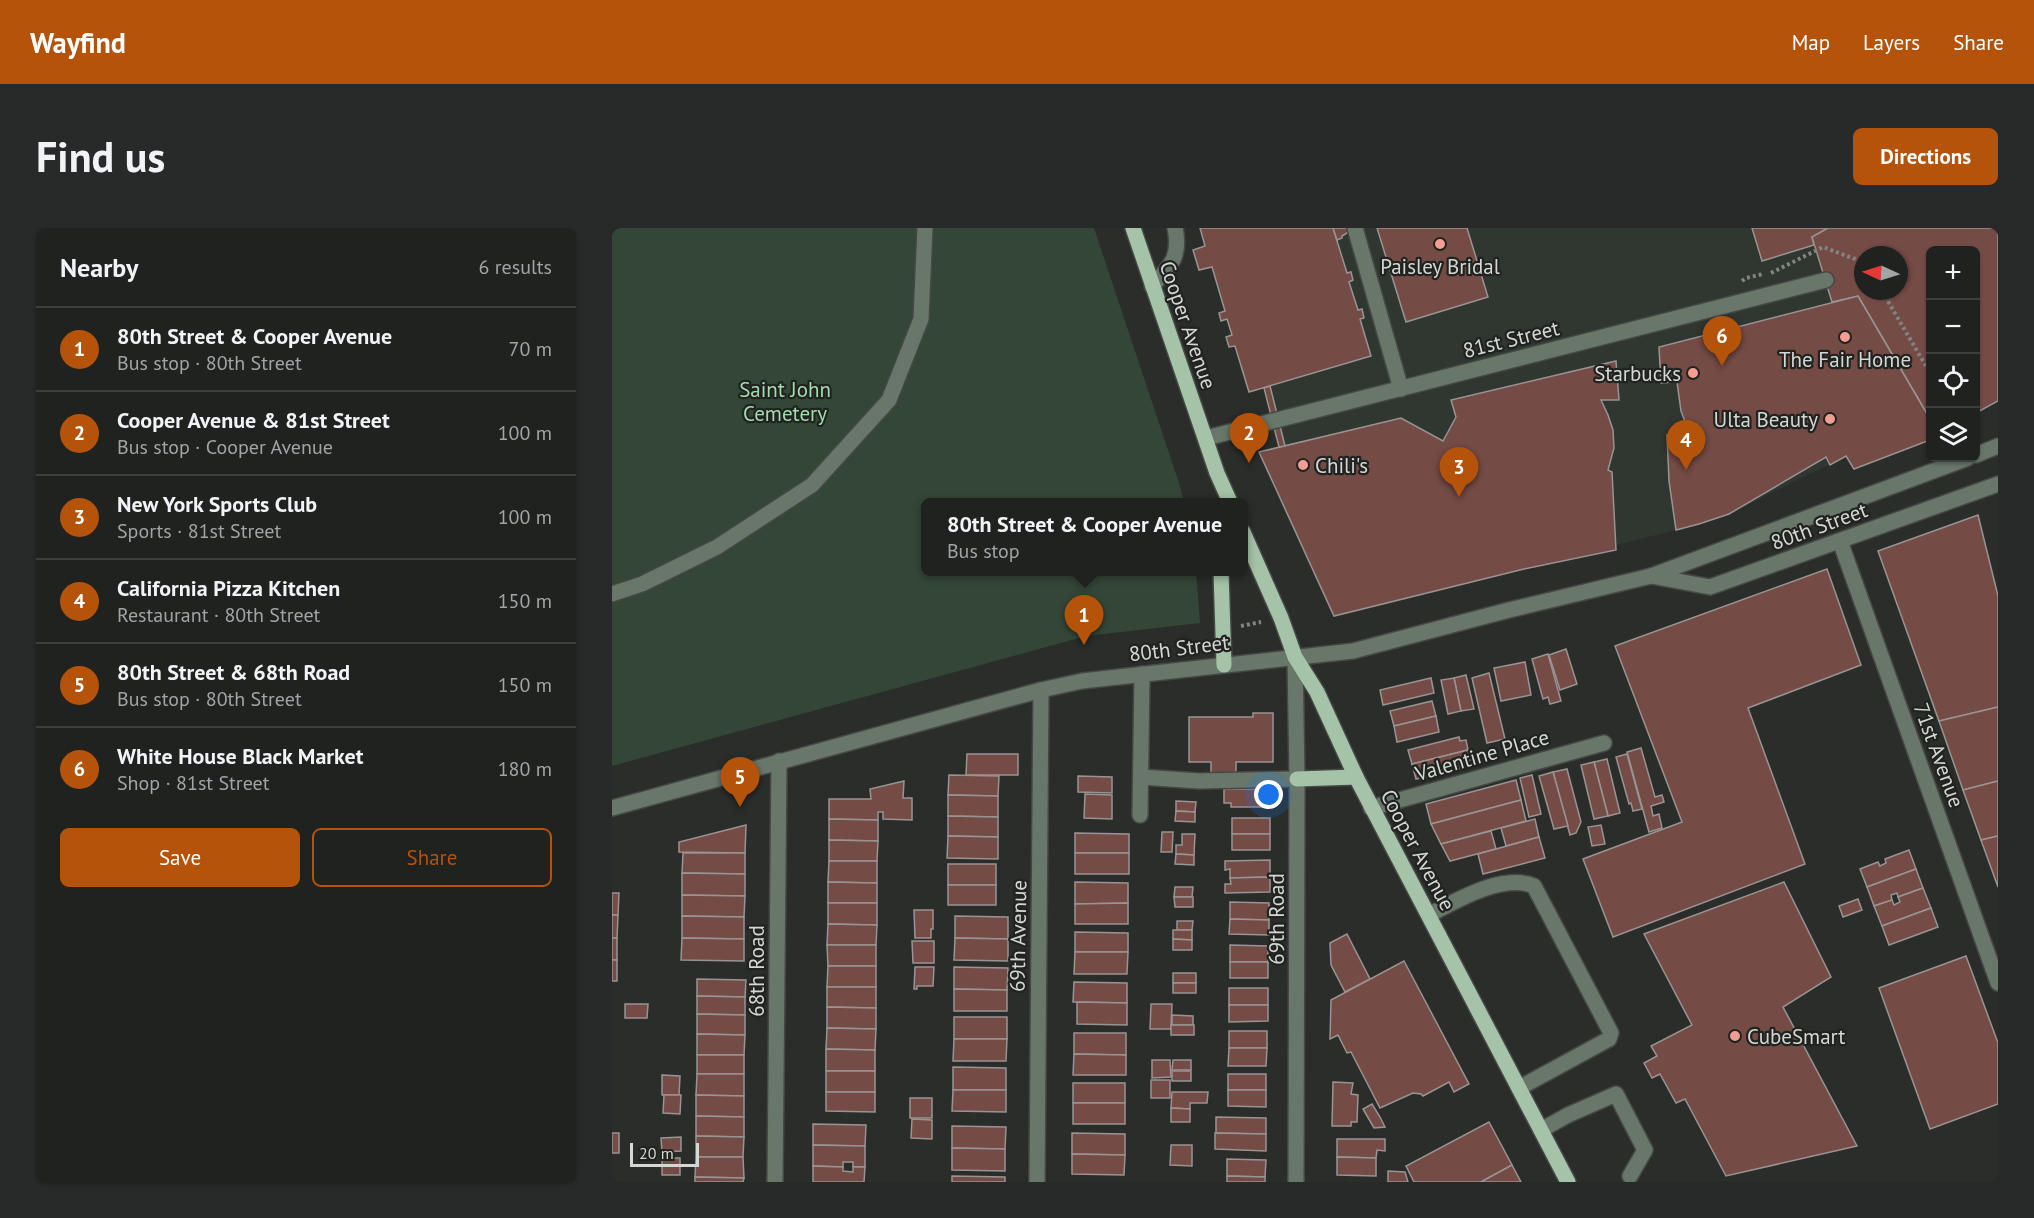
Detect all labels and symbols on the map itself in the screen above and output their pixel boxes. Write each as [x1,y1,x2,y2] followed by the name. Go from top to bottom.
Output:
[1433,237,1447,251] marker: Paisley Bridal
[1854,246,1908,300] north arrow
[1380,253,1500,280] place label: Paisley Bridal
[1154,258,1222,392] street label: Cooper Avenue
[1460,314,1562,364] street label: 81st Street
[1702,316,1742,366] pin: 6
[1838,330,1852,344] marker: The Fair Home
[1779,346,1911,373] place label: The Fair Home
[1594,360,1681,387] place label: Starbucks
[1686,366,1700,380] marker: Starbucks
[739,376,831,427] park label: Saint John Cemetery
[1713,406,1818,433] place label: Ulta Beauty
[1823,412,1837,426] marker: Ulta Beauty
[1230,414,1268,463] pin: 2
[1666,420,1706,470] pin: 4
[1440,448,1478,497] pin: 3
[1315,452,1368,479] place label: Chili's
[1296,458,1310,472] marker: Chili's
[1767,496,1871,556] street label: 80th Street
[1064,596,1104,645] pin: 1
[1127,628,1231,668] street label: 80th Street
[1908,699,1970,811] street label: 71st Avenue
[1411,723,1552,787] street label: Valentine Place
[720,758,760,807] pin: 5
[1254,780,1283,809] your location
[1375,785,1461,915] street label: Cooper Avenue
[1263,873,1290,965] street label: 69th Road
[1004,880,1032,992] street label: 69th Avenue
[743,925,770,1017] street label: 68th Road
[1747,1023,1845,1050] place label: CubeSmart
[1728,1029,1742,1043] marker: CubeSmart
[630,1140,699,1168] scale bar

